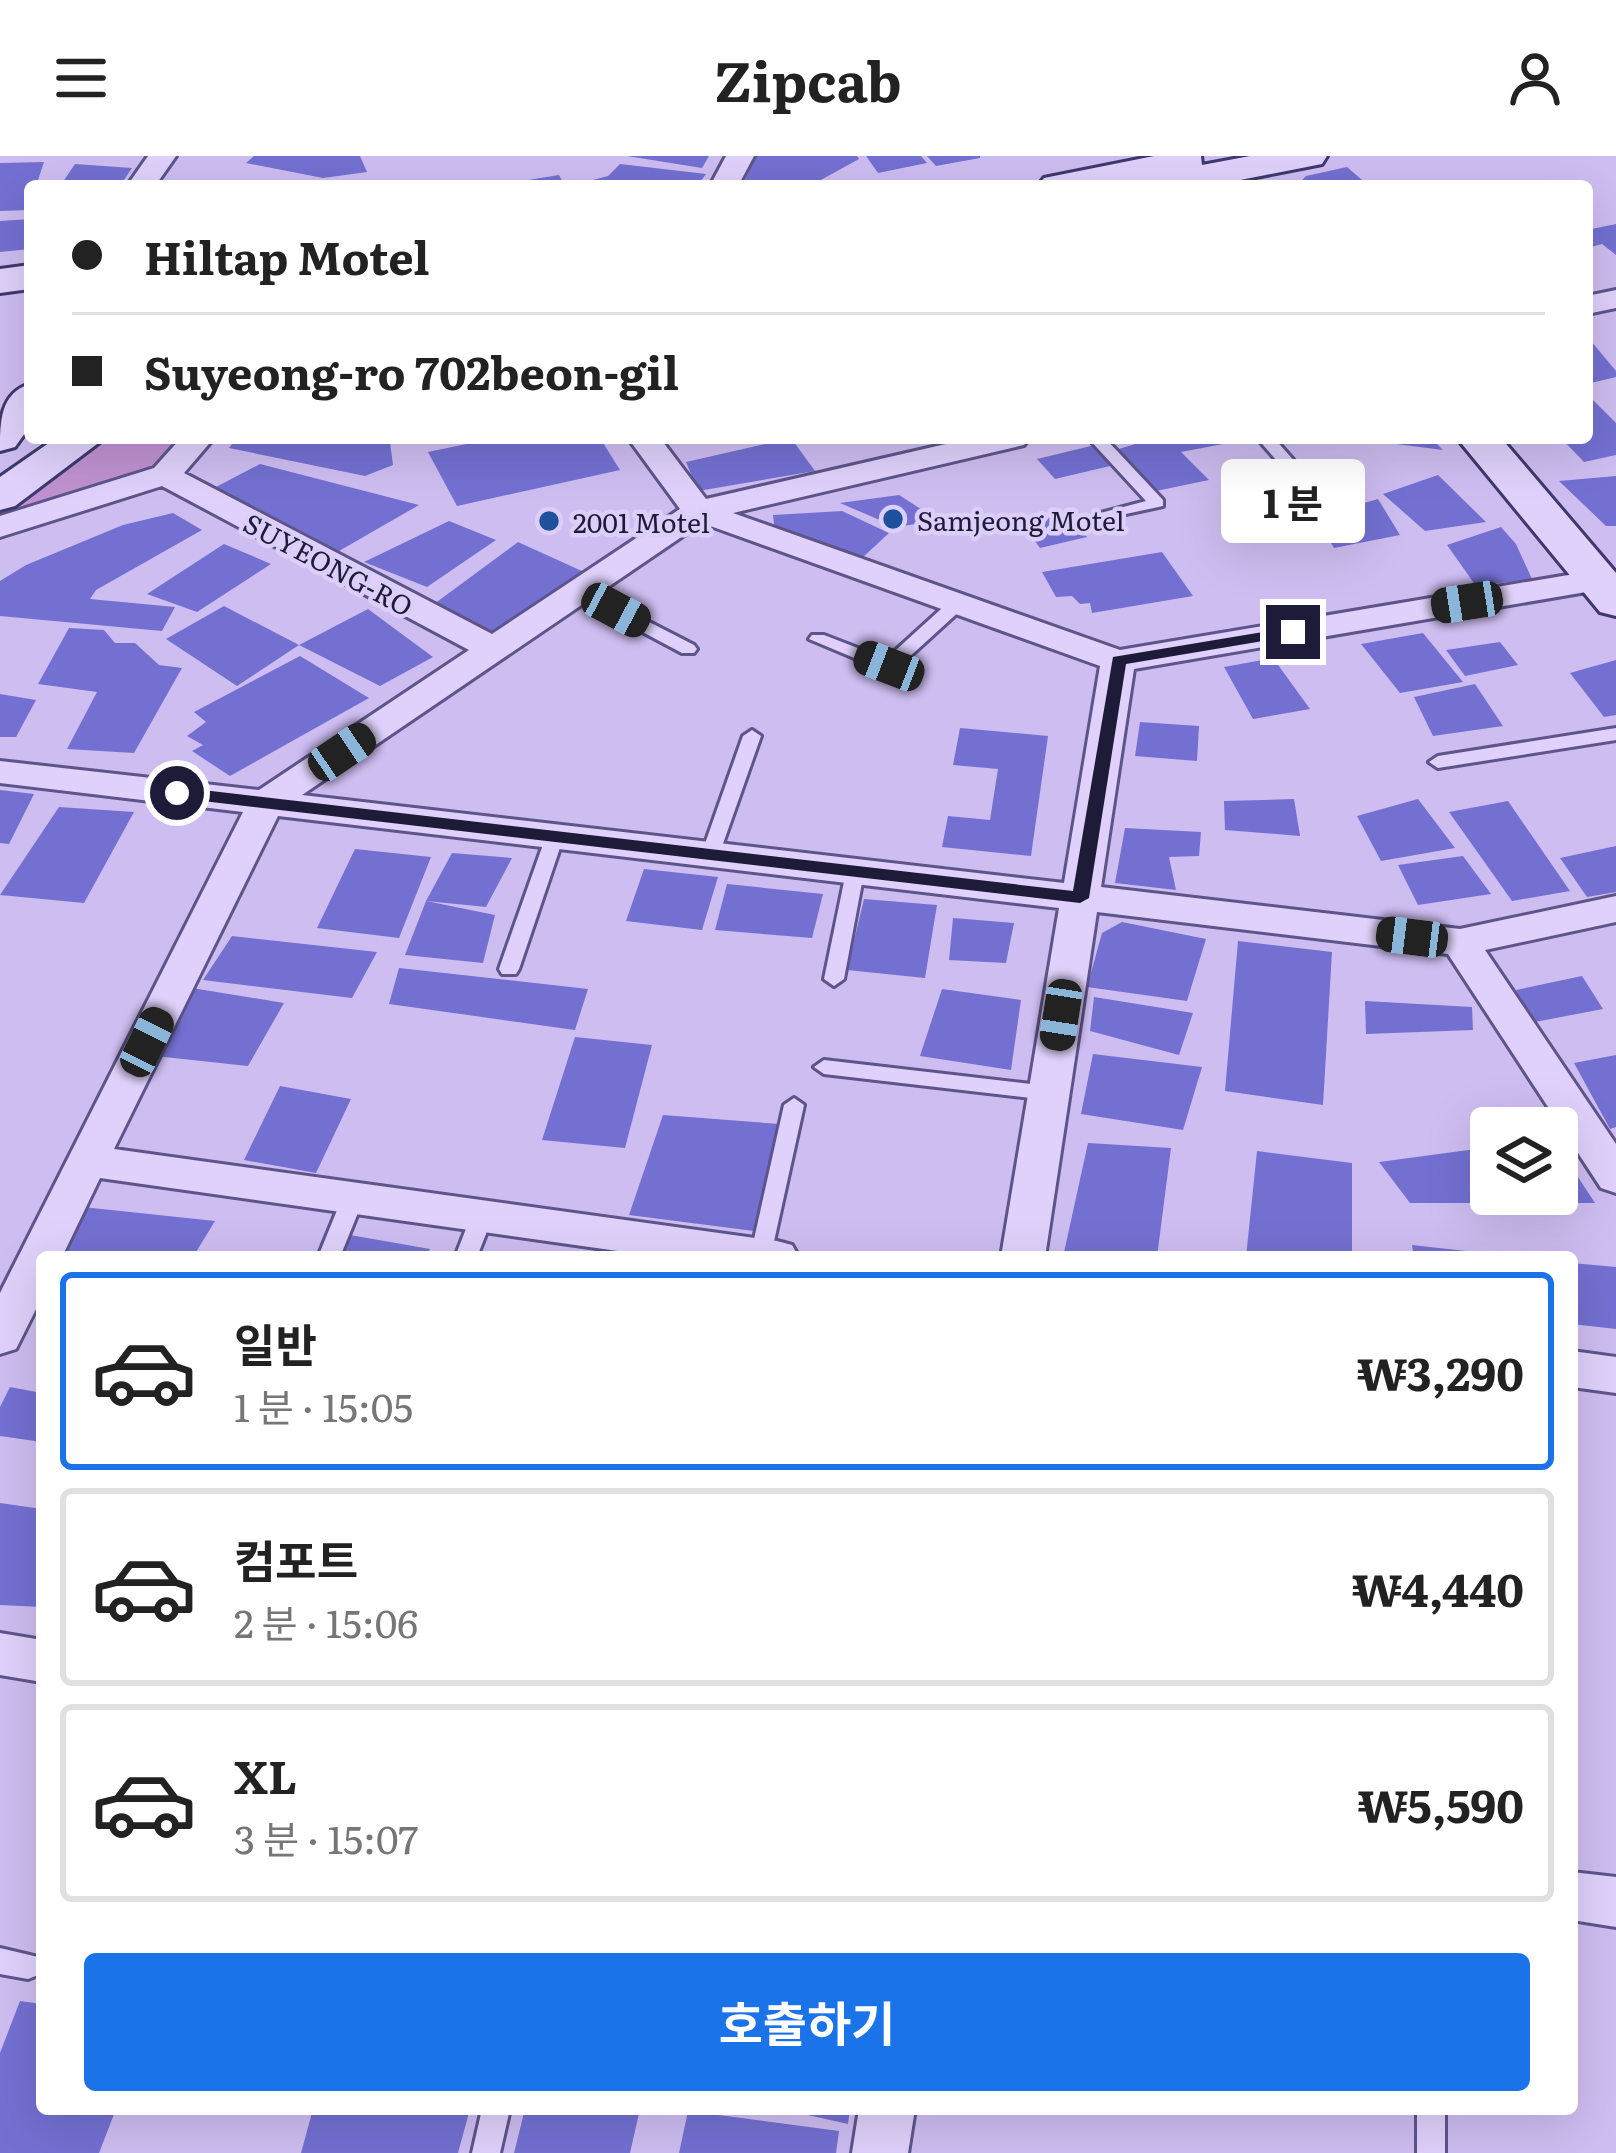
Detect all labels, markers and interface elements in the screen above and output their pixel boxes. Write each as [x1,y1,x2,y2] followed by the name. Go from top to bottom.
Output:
[715,38,901,119] text: Zipcab
[48,45,114,111] icon: menu
[1502,45,1568,111] icon: person
[144,222,430,289] text: Hiltap Motel
[144,337,679,404] text: Suyeong-ro 702beon-gil
[1221,458,1365,542] callout: 1 분
[1263,472,1323,530] text: 1 분
[917,499,1125,539] place label: Samjeong Motel
[573,501,710,541] place label: 2001 Motel
[237,502,421,624] street label: SUYEONG-RO
[880,506,906,532] marker: Samjeong Motel
[536,508,562,534] marker: 2001 Motel
[576,577,656,643] car
[1429,579,1505,625] car
[1266,605,1320,659] route end
[849,636,929,696] car
[302,717,382,787] car
[150,766,204,820] route start
[1374,915,1450,959] car
[1038,977,1084,1053] car
[115,1002,179,1082] car
[1470,1107,1578,1215] map controls
[1470,1107,1578,1215] button: layers
[234,1309,317,1376] text: 일반
[90,1317,198,1425] icon: car
[1357,1338,1524,1405] text: ₩3,290
[234,1376,413,1434] text: 1 분 · 15:05
[234,1525,358,1592] text: 컴포트
[90,1533,198,1641] icon: car
[1352,1554,1524,1621] text: ₩4,440
[234,1592,418,1650] text: 2 분 · 15:06
[234,1741,297,1808] text: XL
[90,1749,198,1857] icon: car
[1357,1770,1524,1837] text: ₩5,590
[234,1808,418,1866] text: 3 분 · 15:07
[84,1953,1530,2091] button: 호출하기

